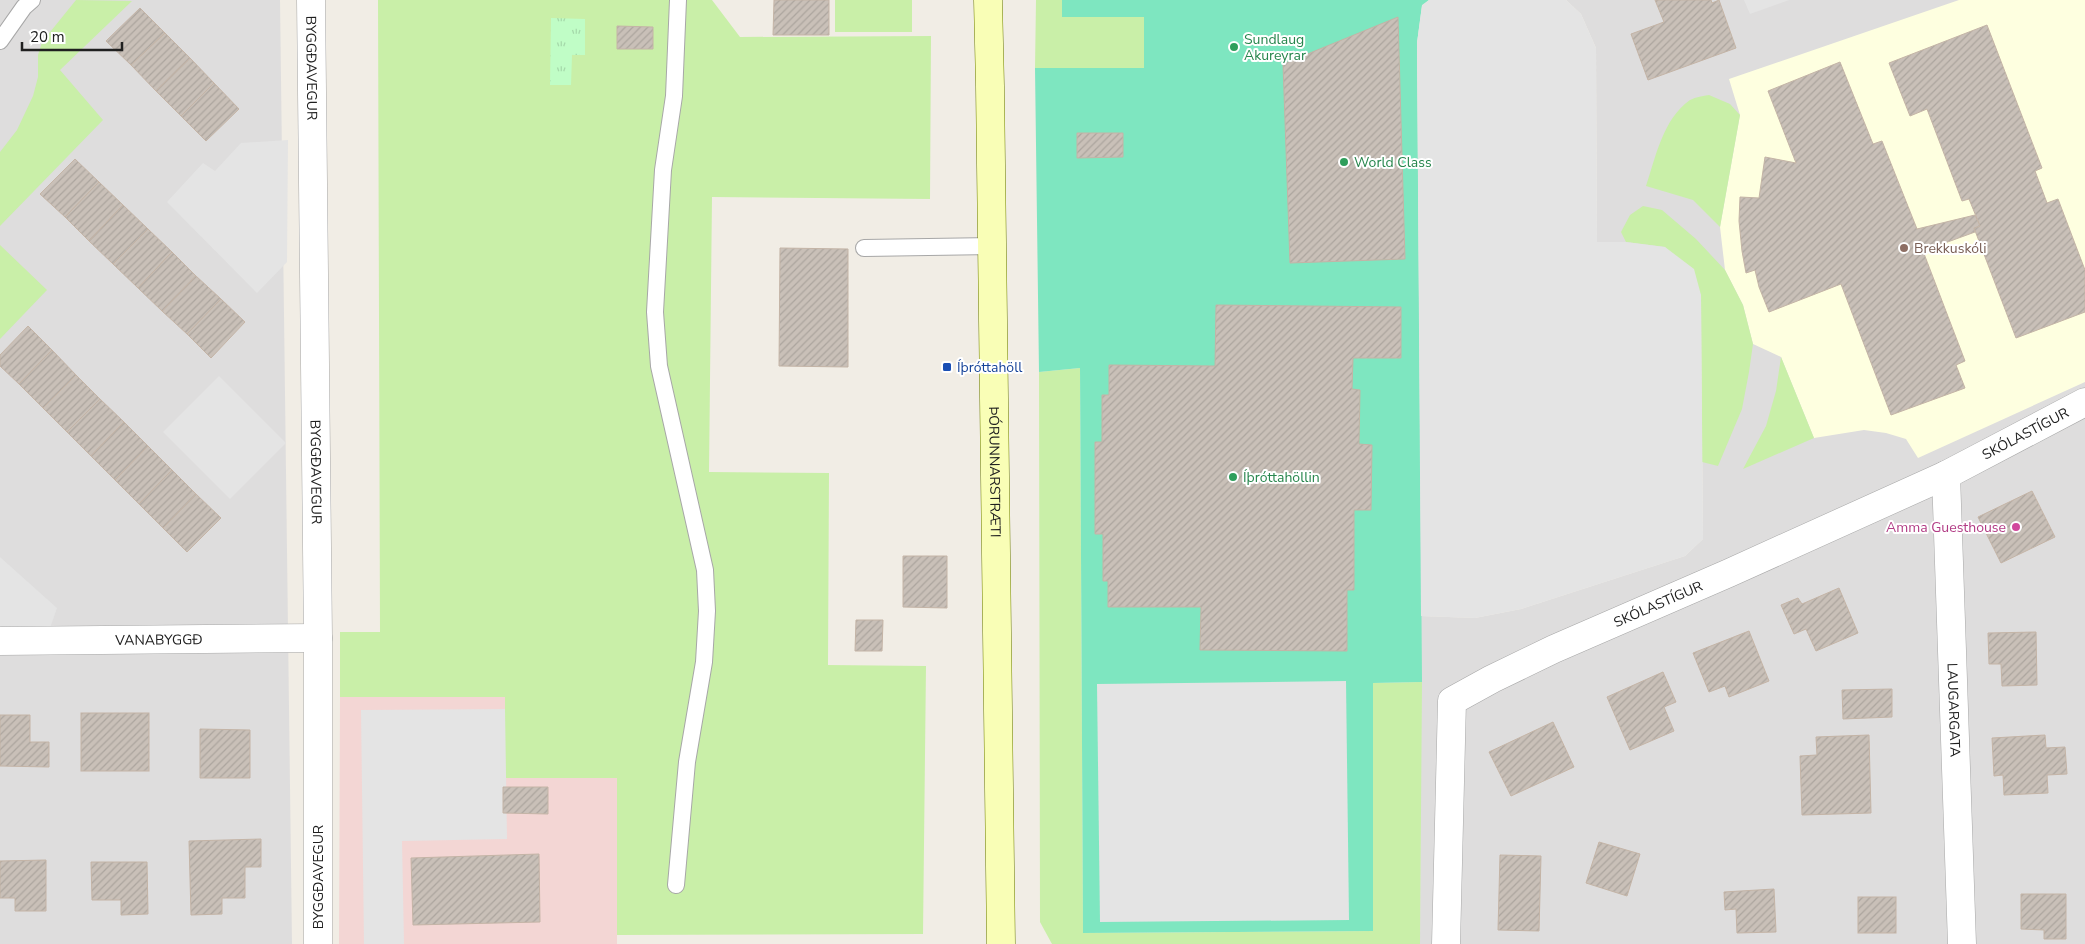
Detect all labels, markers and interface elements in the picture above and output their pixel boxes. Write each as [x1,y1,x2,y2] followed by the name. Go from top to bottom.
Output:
[302,16,322,120] street label: BYGGÐAVEGUR
[22,20,122,52] scale bar
[30,27,65,47] text: 20 m
[1244,30,1306,65] place label: Sundlaug Akureyrar
[1228,41,1240,53] marker: Sundlaug Akureyrar
[1354,153,1432,172] place label: World Class
[1338,156,1350,168] marker: World Class
[1914,239,1986,258] place label: Brekkuskóli
[1898,242,1910,254] marker: Brekkuskóli
[957,358,1023,377] place label: Íþróttahöll
[941,361,953,373] marker: Íþróttahöll
[1979,403,2072,464] street label: SKÓLASTÍGUR
[985,406,1005,538] street label: ÞÓRUNNARSTRÆTI
[306,420,326,524] street label: BYGGÐAVEGUR
[1243,468,1320,487] place label: Íþróttahöllin
[1227,471,1239,483] marker: Íþróttahöllin
[1886,518,2006,537] place label: Amma Guesthouse
[2010,521,2022,533] marker: Amma Guesthouse
[1610,576,1706,632] street label: SKÓLASTÍGUR
[114,630,203,649] street label: VANABYGGÐ
[1943,662,1965,757] street label: LAUGARGATA
[309,825,328,929] street label: BYGGÐAVEGUR

